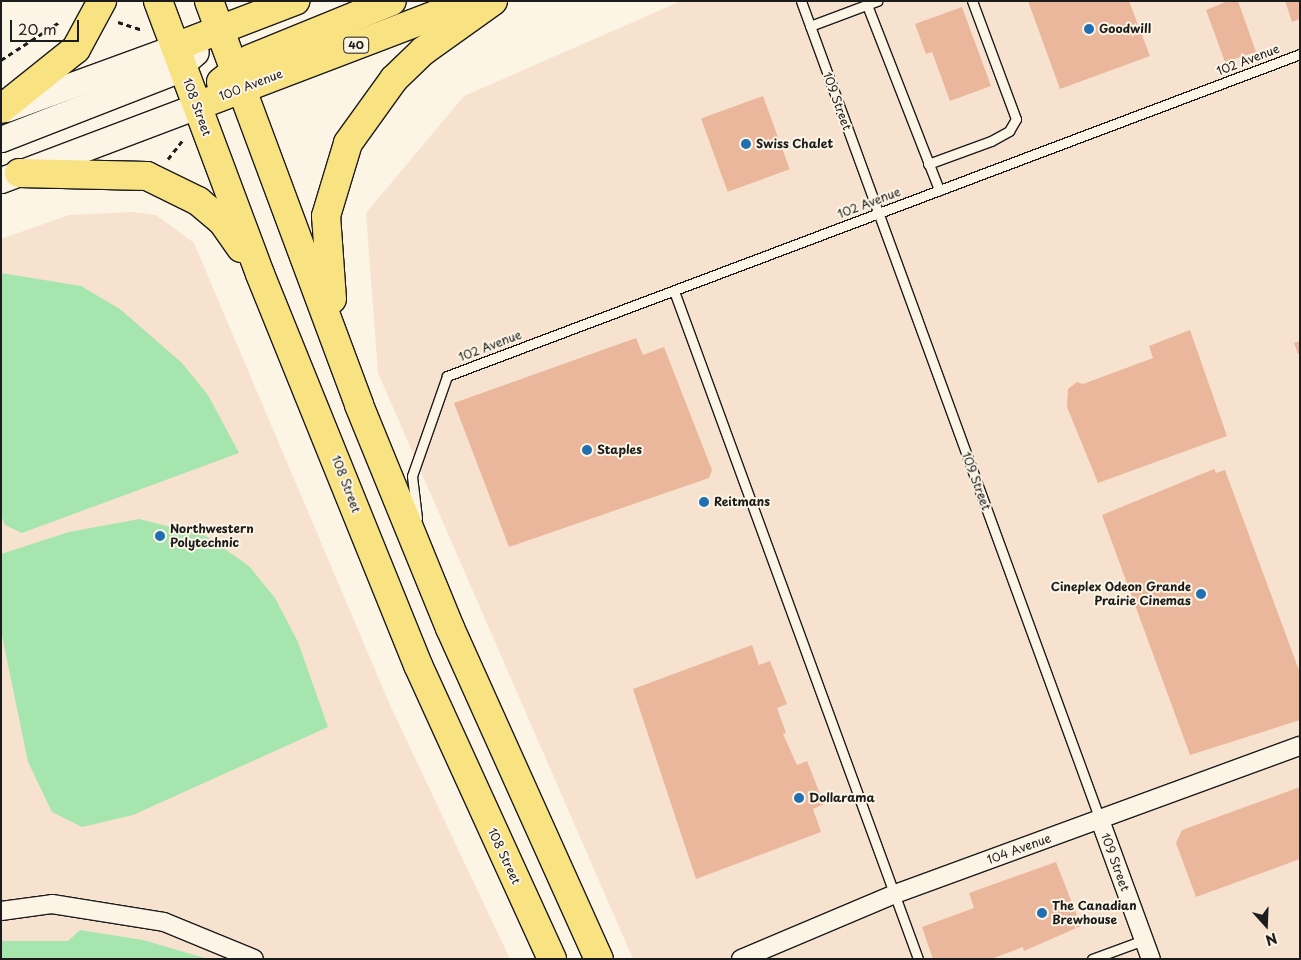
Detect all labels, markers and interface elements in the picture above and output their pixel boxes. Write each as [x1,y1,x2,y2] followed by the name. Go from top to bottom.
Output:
[12,10,81,42] scale bar
[18,17,57,40] text: 20 m
[1099,22,1151,36] place label: Goodwill
[1083,23,1095,35] marker: Goodwill
[342,36,370,54] road number: 40
[1214,41,1282,79] street label: 102 Avenue
[217,66,285,104] street label: 100 Avenue
[820,70,854,132] street label: 109 Street
[180,76,214,138] street label: 108 Street
[756,137,834,151] place label: Swiss Chalet
[740,138,752,150] marker: Swiss Chalet
[835,184,903,222] street label: 102 Avenue
[456,327,524,365] street label: 102 Avenue
[597,443,642,457] place label: Staples
[581,444,593,456] marker: Staples
[959,450,993,512] street label: 109 Street
[328,453,364,515] street label: 108 Street
[714,495,770,509] place label: Reitmans
[698,496,710,508] marker: Reitmans
[170,522,254,550] place label: Northwestern Polytechnic
[154,530,166,542] marker: Northwestern Polytechnic
[1050,580,1191,608] place label: Cineplex Odeon Grande Prairie Cinemas
[1195,588,1207,600] marker: Cineplex Odeon Grande Prairie Cinemas
[809,791,875,805] place label: Dollarama
[793,792,805,804] marker: Dollarama
[485,825,523,887] street label: 108 Street
[985,831,1053,867] street label: 104 Avenue
[1098,831,1132,893] street label: 109 Street
[1052,899,1137,927] place label: The Canadian Brewhouse
[1241,900,1291,950] north arrow
[1036,907,1048,919] marker: The Canadian Brewhouse
[1262,928,1280,951] text: N

